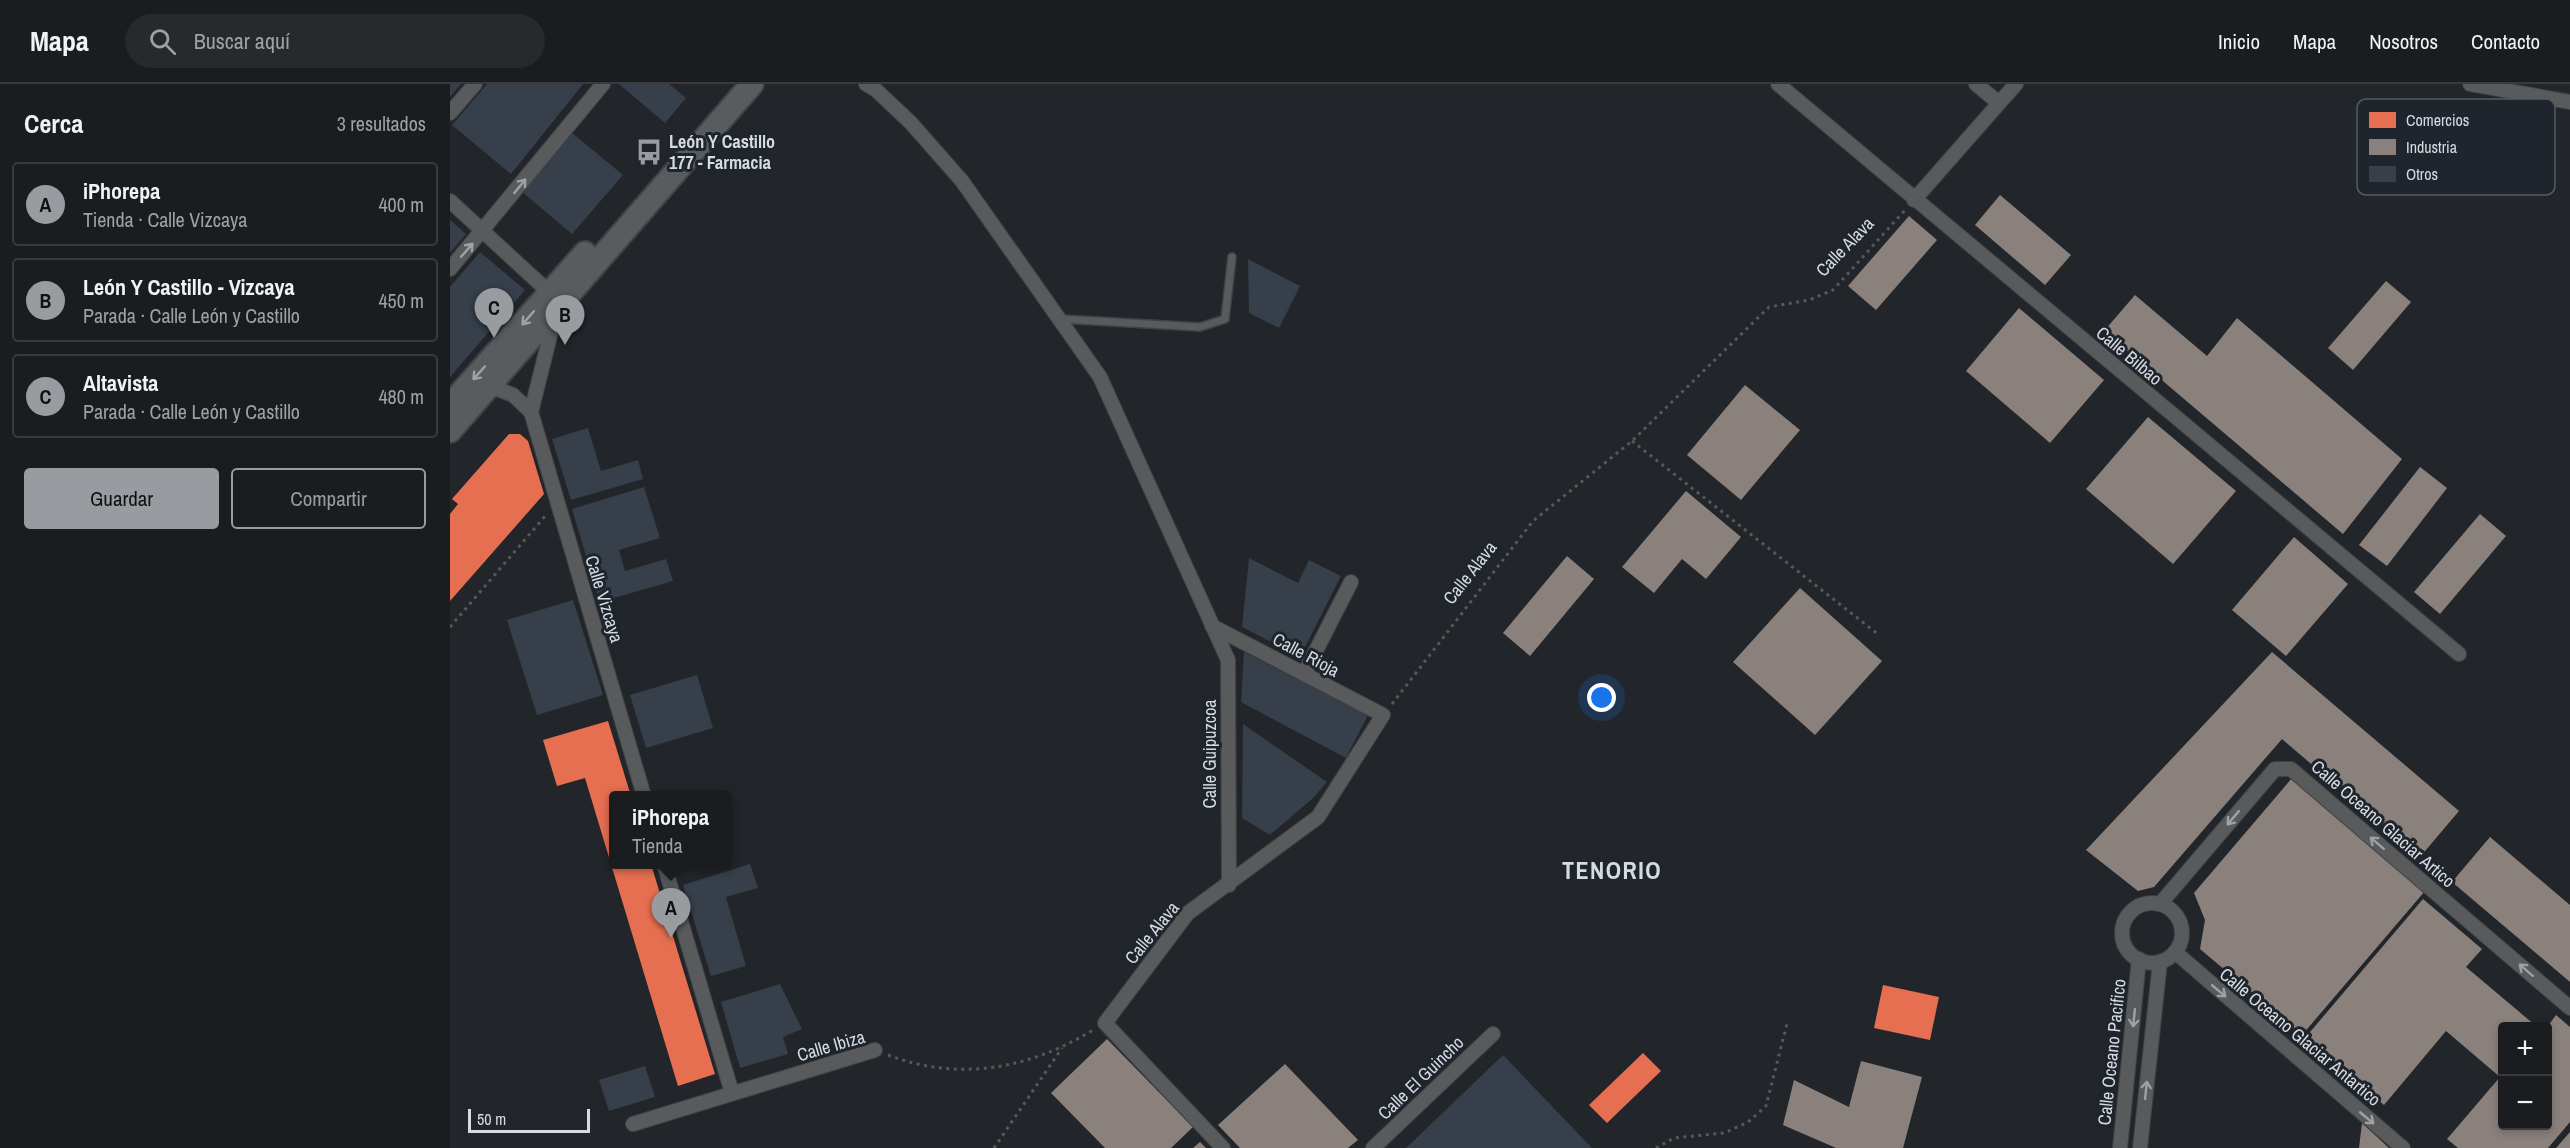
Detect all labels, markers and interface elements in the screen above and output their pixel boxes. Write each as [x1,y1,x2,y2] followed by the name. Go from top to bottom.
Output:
[125,14,545,68] search box
[30,22,89,60] text: Mapa
[146,25,179,58] icon: search
[194,26,290,56] text: Buscar aquí
[2218,27,2260,56] text: Inicio
[2293,27,2336,56] text: Mapa
[2369,27,2438,56] text: Nosotros
[2471,27,2540,56] text: Contacto
[2357,99,2555,195] legend
[24,106,83,141] text: Cerca
[2406,109,2469,131] text: Comercios
[337,110,426,137] text: 3 resultados
[669,129,775,175] place label: León Y Castillo 177 - Farmacia
[2406,136,2458,158] text: Industria
[634,137,664,167] bus stop icon: León Y Castillo 177 - Farmacia
[2406,163,2438,185] text: Otros
[83,176,160,206] text: iPhorepa
[514,178,527,194] one-way arrow
[40,191,51,218] text: A
[378,191,424,218] text: 400 m
[83,206,247,233] text: Tienda · Calle Vizcaya
[1810,211,1879,282] street label: Calle Alava
[460,242,473,258] one-way arrow
[83,272,295,302] text: León Y Castillo - Vizcaya
[40,287,51,314] text: B
[378,287,424,314] text: 450 m
[474,288,513,338] pin: C
[546,296,584,345] pin: B
[83,302,300,329] text: Parada · Calle León y Castillo
[521,310,535,325] one-way arrow
[2091,320,2168,391] street label: Calle Bilbao
[472,365,486,380] one-way arrow
[83,368,158,398] text: Altavista
[40,383,51,410] text: C
[378,383,424,410] text: 480 m
[83,398,300,425] text: Parada · Calle León y Castillo
[24,468,219,529] button: Guardar
[231,468,426,529] button: Compartir
[1437,536,1502,609] street label: Calle Alava
[579,552,630,646] street label: Calle Vizcaya
[1268,627,1344,683] street label: Calle Rioja
[1587,683,1616,712] your location
[1197,699,1222,809] street label: Calle Guipuzcoa
[2306,754,2461,893] street label: Calle Oceano Glaciar Artico
[609,791,732,869] popup
[632,802,709,832] text: iPhorepa
[2226,810,2239,826] one-way arrow
[632,832,683,859] text: Tienda
[2370,836,2385,850] one-way arrow
[1562,854,1662,886] district label: TENORIO
[652,888,690,938] pin: A
[1119,896,1185,969] street label: Calle Alava
[2214,962,2386,1112] street label: Calle Oceano Glaciar Antartico
[2519,963,2534,977] one-way arrow
[2091,978,2132,1126] street label: Calle Oceano Pacifico
[2211,984,2226,998] one-way arrow
[2128,1007,2139,1027] one-way arrow
[2498,1022,2552,1130] map controls
[2498,1022,2552,1076] button: +
[794,1024,868,1067] street label: Calle Ibiza
[1372,1030,1469,1125] street label: Calle El Guincho
[2498,1076,2552,1130] button: −
[2141,1080,2152,1100] one-way arrow
[468,1106,590,1134] scale bar
[477,1108,506,1130] text: 50 m
[2359,1111,2375,1124] one-way arrow

